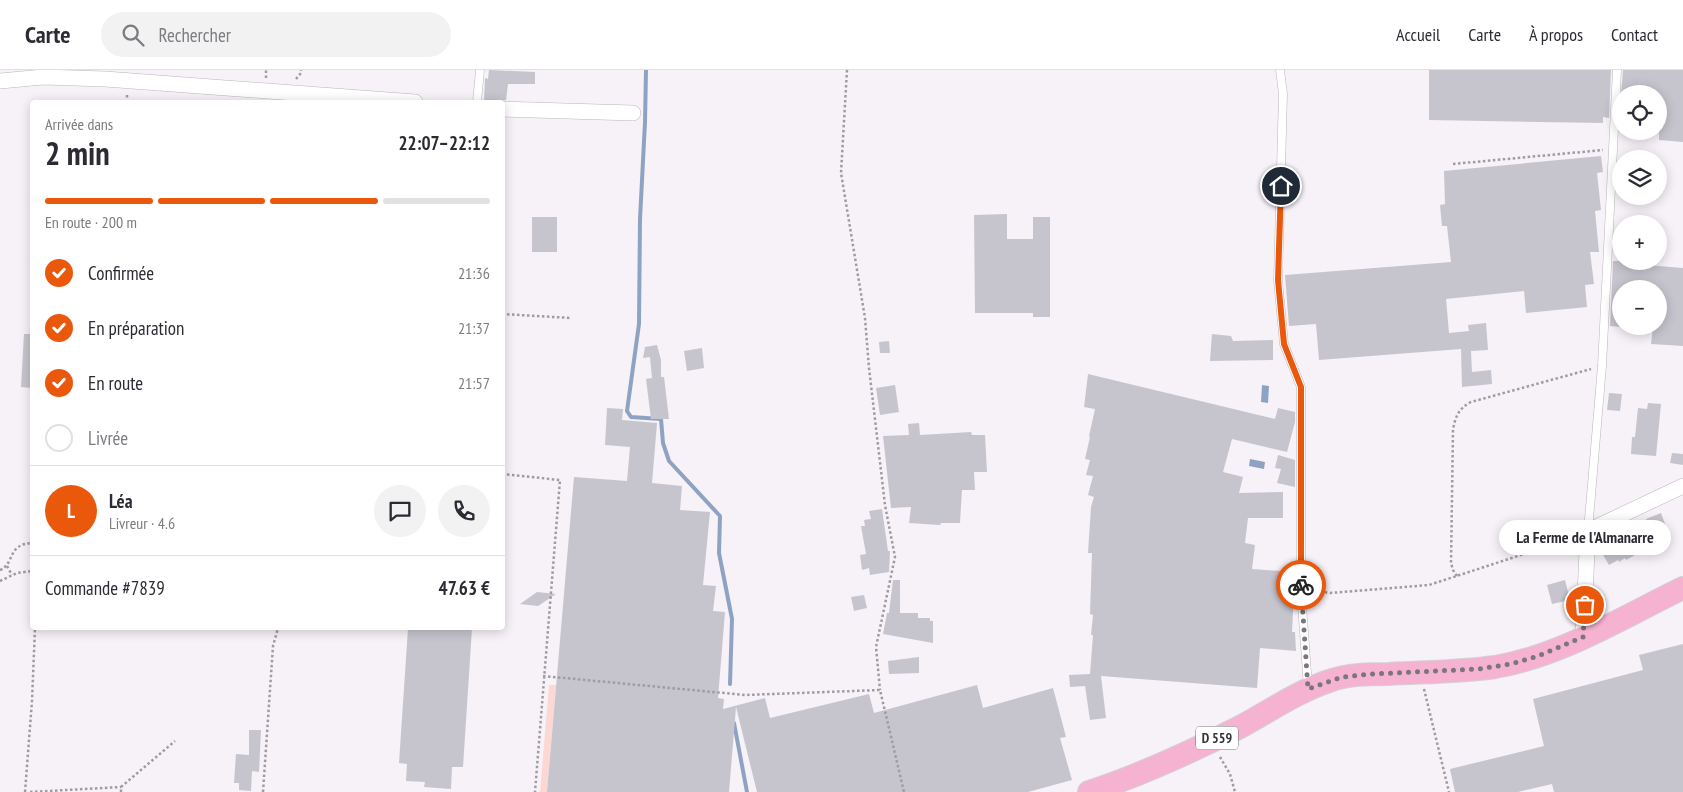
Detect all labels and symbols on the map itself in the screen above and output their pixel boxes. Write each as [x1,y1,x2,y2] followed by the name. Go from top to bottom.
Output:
[1260,165,1302,207] pin
[1499,520,1671,555] callout: La Ferme de l'Almanarre
[1276,560,1326,610] courier
[1564,584,1606,626] pin
[1196,726,1238,750] road number: D 559

